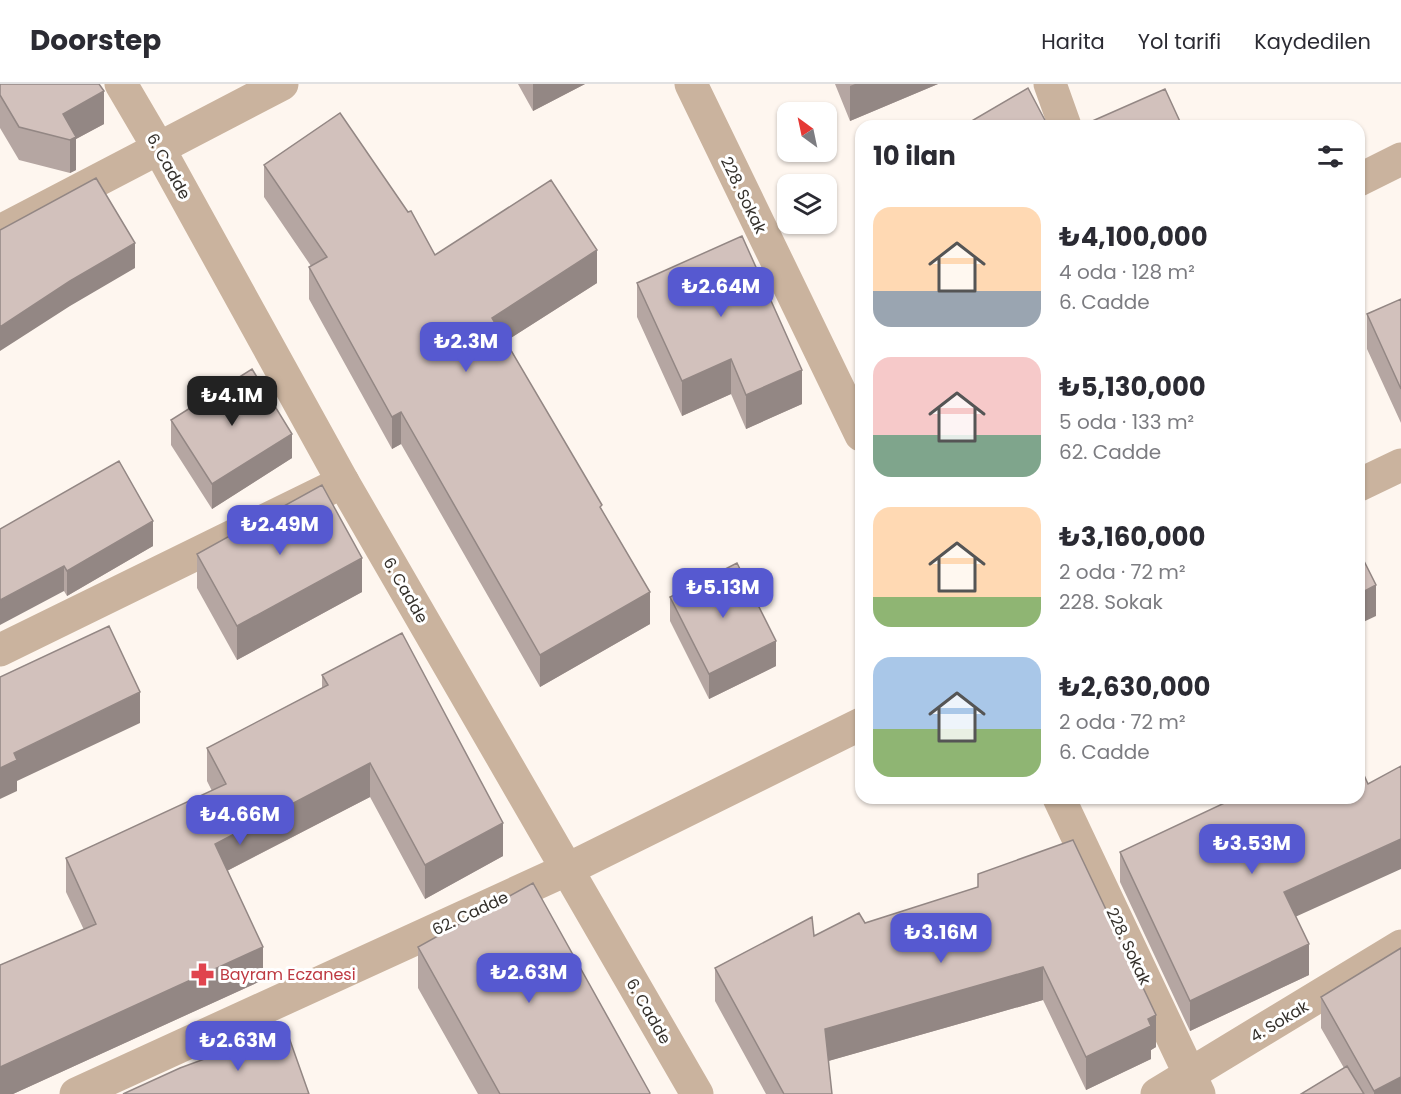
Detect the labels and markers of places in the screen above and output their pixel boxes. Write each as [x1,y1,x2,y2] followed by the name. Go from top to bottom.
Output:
[672,267,770,318] pin: ₺2.64M
[424,322,508,373] pin: ₺2.3M
[190,376,274,427] pin: ₺4.1M
[231,505,329,556] pin: ₺2.49M
[674,568,772,619] pin: ₺5.13M
[191,795,289,846] pin: ₺4.66M
[1203,824,1301,875] pin: ₺3.53M
[892,913,990,964] pin: ₺3.16M
[480,953,578,1004] pin: ₺2.63M
[189,961,215,987] pharmacy icon: Bayram Eczanesi
[220,963,356,986] place label: Bayram Eczanesi
[189,1021,287,1072] pin: ₺2.63M

